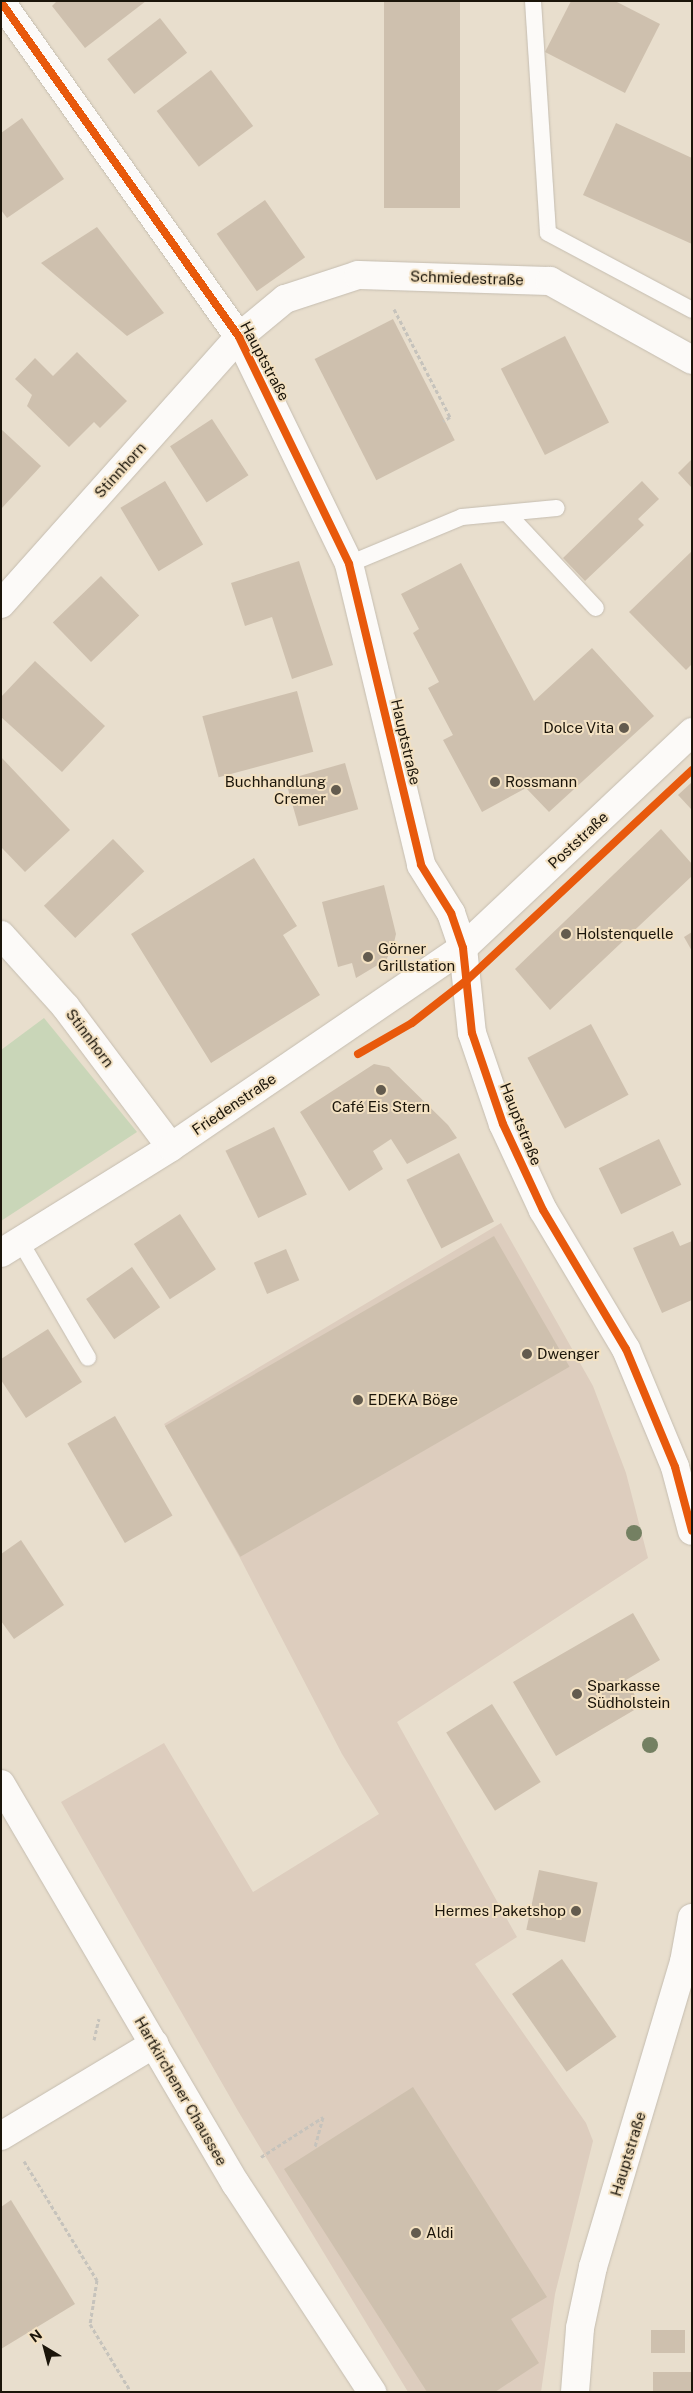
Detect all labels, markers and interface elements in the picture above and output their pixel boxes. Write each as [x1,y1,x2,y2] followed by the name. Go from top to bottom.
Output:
[410,267,524,289] street label: Schmiedestraße
[237,318,293,404] street label: Hauptstraße
[90,439,150,501] street label: Stinnhorn
[387,697,425,787] street label: Hauptstraße
[543,719,614,737] place label: Dolce Vita
[618,722,630,734] marker: Dolce Vita
[225,772,326,807] place label: Buchhandlung Cremer
[505,773,577,791] place label: Rossmann
[489,776,501,788] marker: Rossmann
[330,784,342,796] marker: Buchhandlung Cremer
[544,808,612,872] street label: Poststraße
[576,925,674,943] place label: Holstenquelle
[560,928,572,940] marker: Holstenquelle
[378,939,455,974] place label: Görner Grillstation
[362,951,374,963] marker: Görner Grillstation
[62,1005,118,1071] street label: Stinnhorn
[189,1069,279,1139] street label: Friedenstraße
[496,1080,546,1168] street label: Hauptstraße
[375,1084,387,1096] marker: Café Eis Stern
[332,1098,430,1116] place label: Café Eis Stern
[537,1345,600,1363] place label: Dwenger
[521,1348,533,1360] marker: Dwenger
[368,1391,458,1409] place label: EDEKA Böge
[352,1394,364,1406] marker: EDEKA Böge
[587,1676,670,1711] place label: Sparkasse Südholstein
[571,1688,583,1700] marker: Sparkasse Südholstein
[434,1902,566,1920] place label: Hermes Paketshop
[570,1905,582,1917] marker: Hermes Paketshop
[131,2013,231,2169] street label: Hartkirchener Chaussee
[607,2110,649,2198] street label: Hauptstraße
[426,2224,454,2242] place label: Aldi
[410,2227,422,2239] marker: Aldi
[20,2323,70,2373] north arrow
[27,2326,45,2346] text: N

